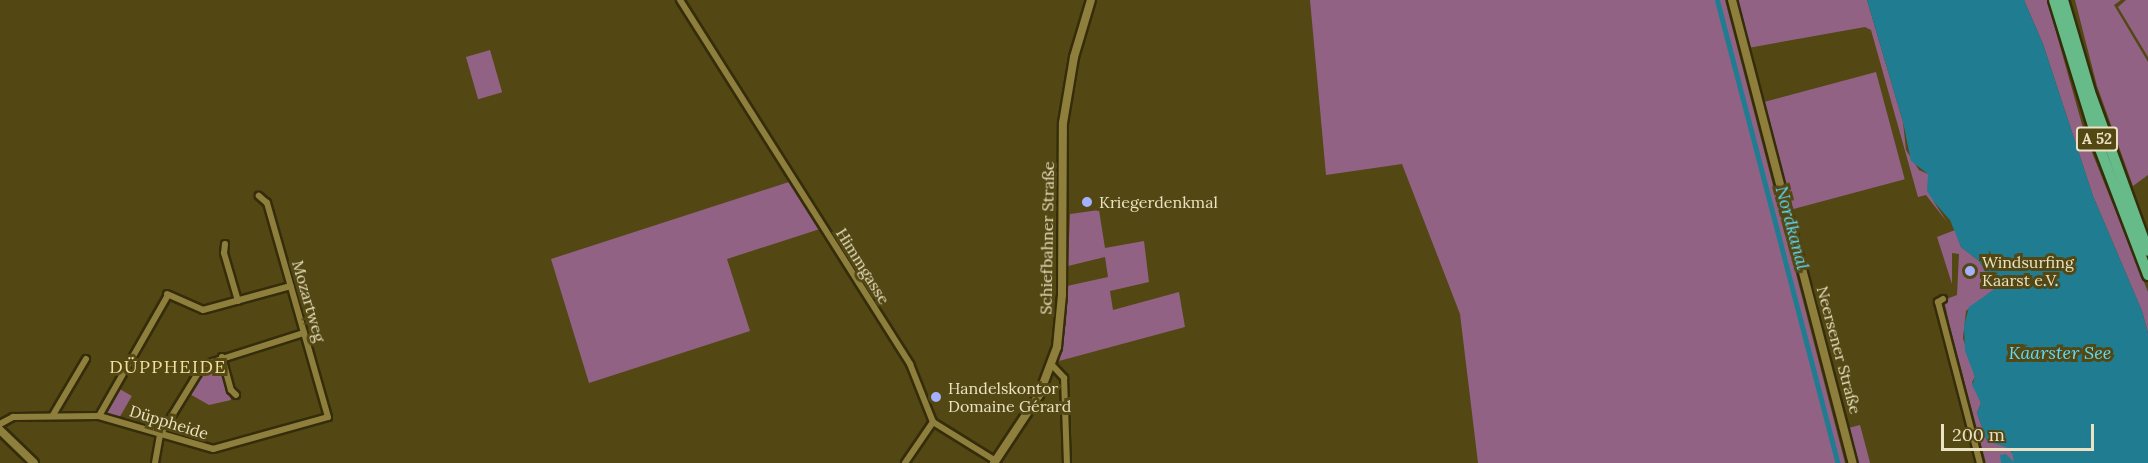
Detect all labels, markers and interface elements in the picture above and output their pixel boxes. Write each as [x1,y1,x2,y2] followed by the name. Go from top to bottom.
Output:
[2074,127,2120,151] road number: A 52
[1036,161,1058,315] street label: Schiefbahner Straße
[1770,184,1814,272] water label: Nordkanal
[1099,192,1218,212] place label: Kriegerdenkmal
[1080,195,1094,209] marker: Kriegerdenkmal
[832,224,894,308] street label: Himmgasse
[1982,252,2074,290] place label: Windsurfing Kaarst e.V.
[288,258,330,344] street label: Mozartweg
[1963,264,1977,278] marker: Windsurfing Kaarst e.V.
[1813,284,1865,416] street label: Neersener Straße
[2009,342,2111,364] water label: Kaarster See
[109,356,227,378] district label: DÜPPHEIDE
[948,378,1071,416] place label: Handelskontor Domaine Gérard
[929,390,943,404] marker: Handelskontor Domaine Gérard
[127,401,211,443] street label: Düppheide
[1944,412,2097,450] scale bar
[1952,423,2005,446] text: 200 m

